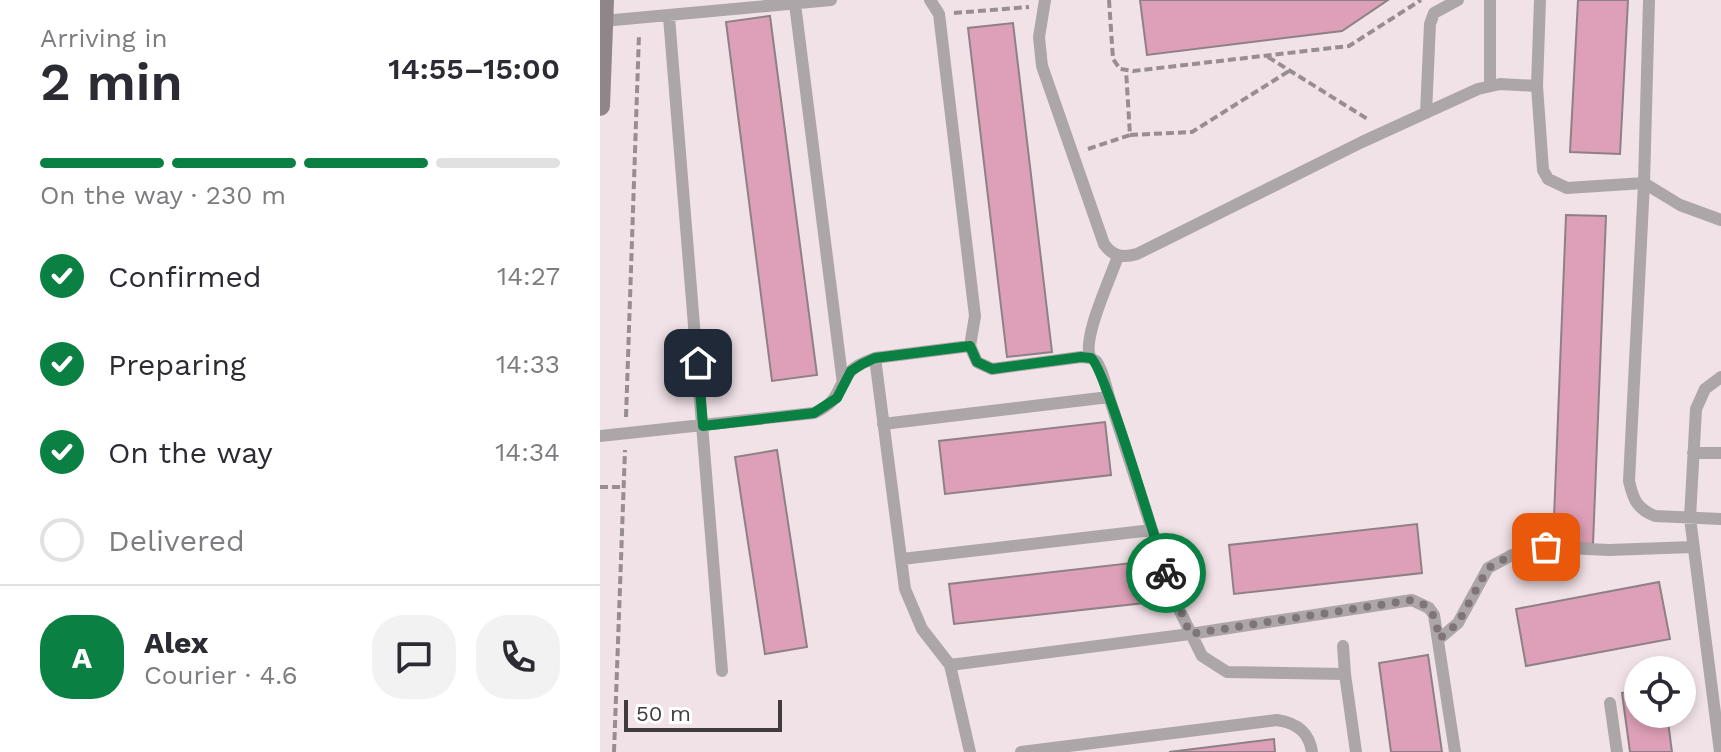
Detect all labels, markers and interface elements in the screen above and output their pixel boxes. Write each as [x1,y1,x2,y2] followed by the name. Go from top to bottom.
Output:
[40,23,168,53] text: Arriving in
[388,51,560,86] text: 14:55–15:00
[40,52,183,113] text: 2 min
[40,180,286,210] text: On the way · 230 m
[40,254,84,298] icon: check
[108,259,262,294] text: Confirmed
[497,261,560,291] text: 14:27
[664,329,732,397] pin
[676,341,720,385] icon: home
[40,342,84,386] icon: check
[108,347,246,382] text: Preparing
[496,349,560,379] text: 14:33
[40,430,84,474] icon: check
[108,435,273,470] text: On the way
[495,437,560,467] text: 14:34
[1512,513,1580,581] pin
[108,523,245,558] text: Delivered
[1524,525,1568,569] icon: bag
[1126,533,1206,613] courier
[1144,551,1188,595] icon: bike
[372,615,456,699] button: chat
[476,615,560,699] button: phone
[144,625,208,660] text: Alex
[72,640,92,675] text: A
[1624,656,1696,728] map controls
[1624,656,1696,728] button: locate
[144,660,298,690] text: Courier · 4.6
[624,696,782,732] scale bar
[636,701,691,726] text: 50 m

